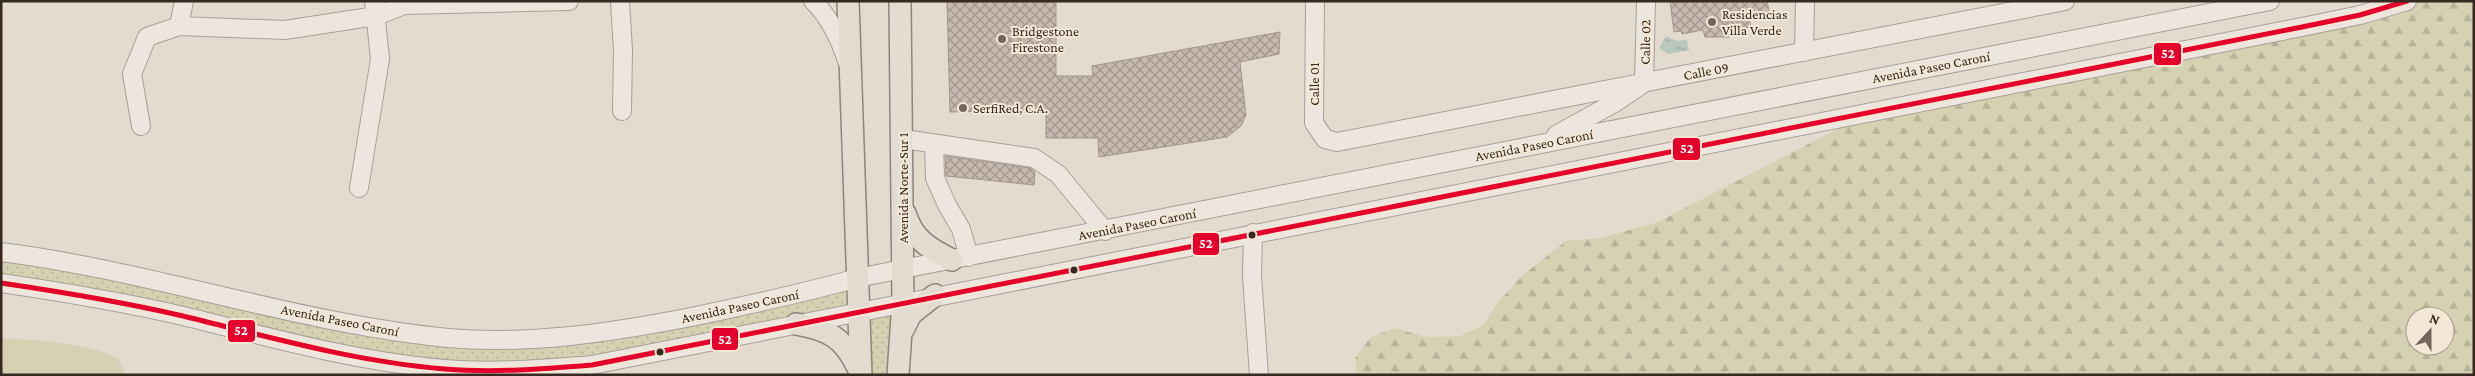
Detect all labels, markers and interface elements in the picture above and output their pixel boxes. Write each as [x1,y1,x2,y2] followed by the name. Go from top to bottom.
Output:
[1722,6,1787,38] place label: Residencias Villa Verde
[1706,16,1718,28] marker: Residencias Villa Verde
[1637,19,1653,65] street label: Calle 02
[1012,23,1079,55] place label: Bridgestone Firestone
[996,33,1008,45] marker: Bridgestone Firestone
[2153,42,2182,66] line badge: 52
[2161,45,2175,61] text: 52
[1871,48,1992,86] street label: Avenida Paseo Caroní
[1682,59,1730,83] street label: Calle 09
[1306,62,1322,106] street label: Calle 01
[973,100,1048,116] place label: SerfiRed, C.A.
[957,102,969,114] marker: SerfiRed, C.A.
[1474,126,1595,164] street label: Avenida Paseo Caroní
[895,132,911,244] street label: Avenida Norte-Sur 1
[1672,137,1701,161] line badge: 52
[1680,140,1694,156] text: 52
[1077,205,1198,243] street label: Avenida Paseo Caroní
[1247,230,1257,240] unlabelled marker
[1192,232,1220,256] line badge: 52
[1199,235,1213,251] text: 52
[1069,265,1079,275] unlabelled marker
[680,286,801,326] street label: Avenida Paseo Caroní
[280,301,401,339] street label: Avenida Paseo Caroní
[2405,306,2455,356] north arrow
[2427,310,2442,328] text: N
[227,319,256,343] line badge: 52
[234,322,248,338] text: 52
[711,327,739,351] line badge: 52
[718,331,732,347] text: 52
[655,347,665,357] unlabelled marker

